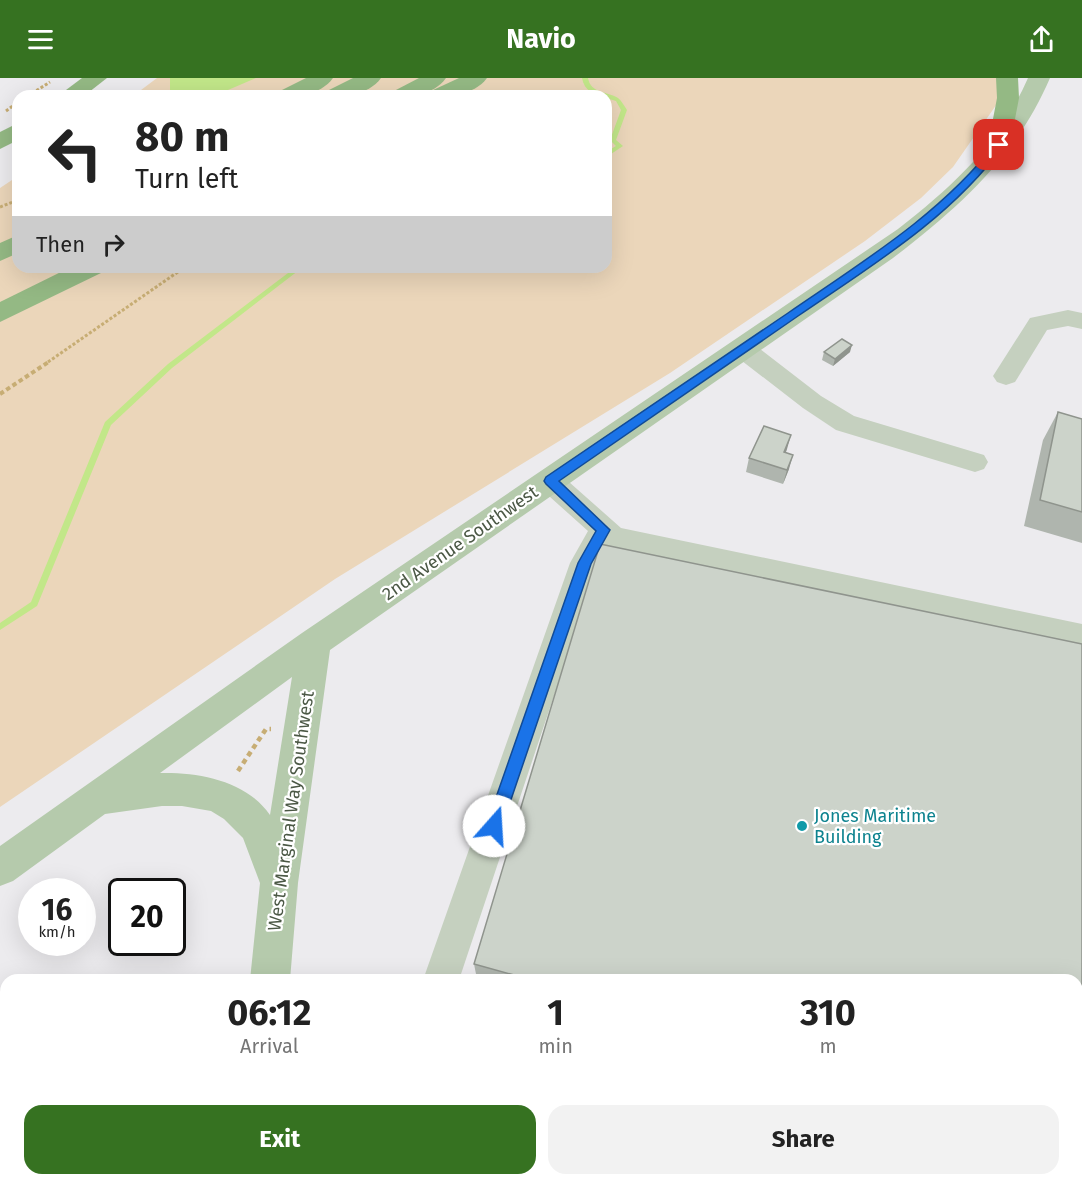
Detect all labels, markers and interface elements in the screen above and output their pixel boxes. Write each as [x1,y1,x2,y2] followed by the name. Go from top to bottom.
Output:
[24,23,57,56] icon: menu
[506,23,576,55] text: Navio
[1025,23,1058,56] icon: share
[135,112,229,162] text: 80 m
[36,114,114,192] icon: left
[973,119,1024,170] pin
[982,128,1015,161] icon: arrive
[135,163,238,195] text: Turn left
[97,228,130,261] icon: right
[36,231,85,258] text: Then
[378,481,542,605] street label: 2nd Avenue Southwest
[263,689,319,932] street label: West Marginal Way Southwest
[462,794,526,858] position arrow
[814,805,936,848] place label: Jones Maritime Building
[795,819,809,833] marker: Jones Maritime Building
[108,878,186,956] speed limit sign: 20
[42,892,72,928] text: 16
[38,923,76,941] text: km/h
[227,991,311,1035] text: 06:12
[547,991,564,1035] text: 1
[800,991,856,1035] text: 310
[240,1034,299,1058] text: Arrival
[538,1034,573,1058] text: min
[819,1034,837,1058] text: m
[24,1105,536,1174] button: Exit
[548,1105,1059,1174] button: Share

